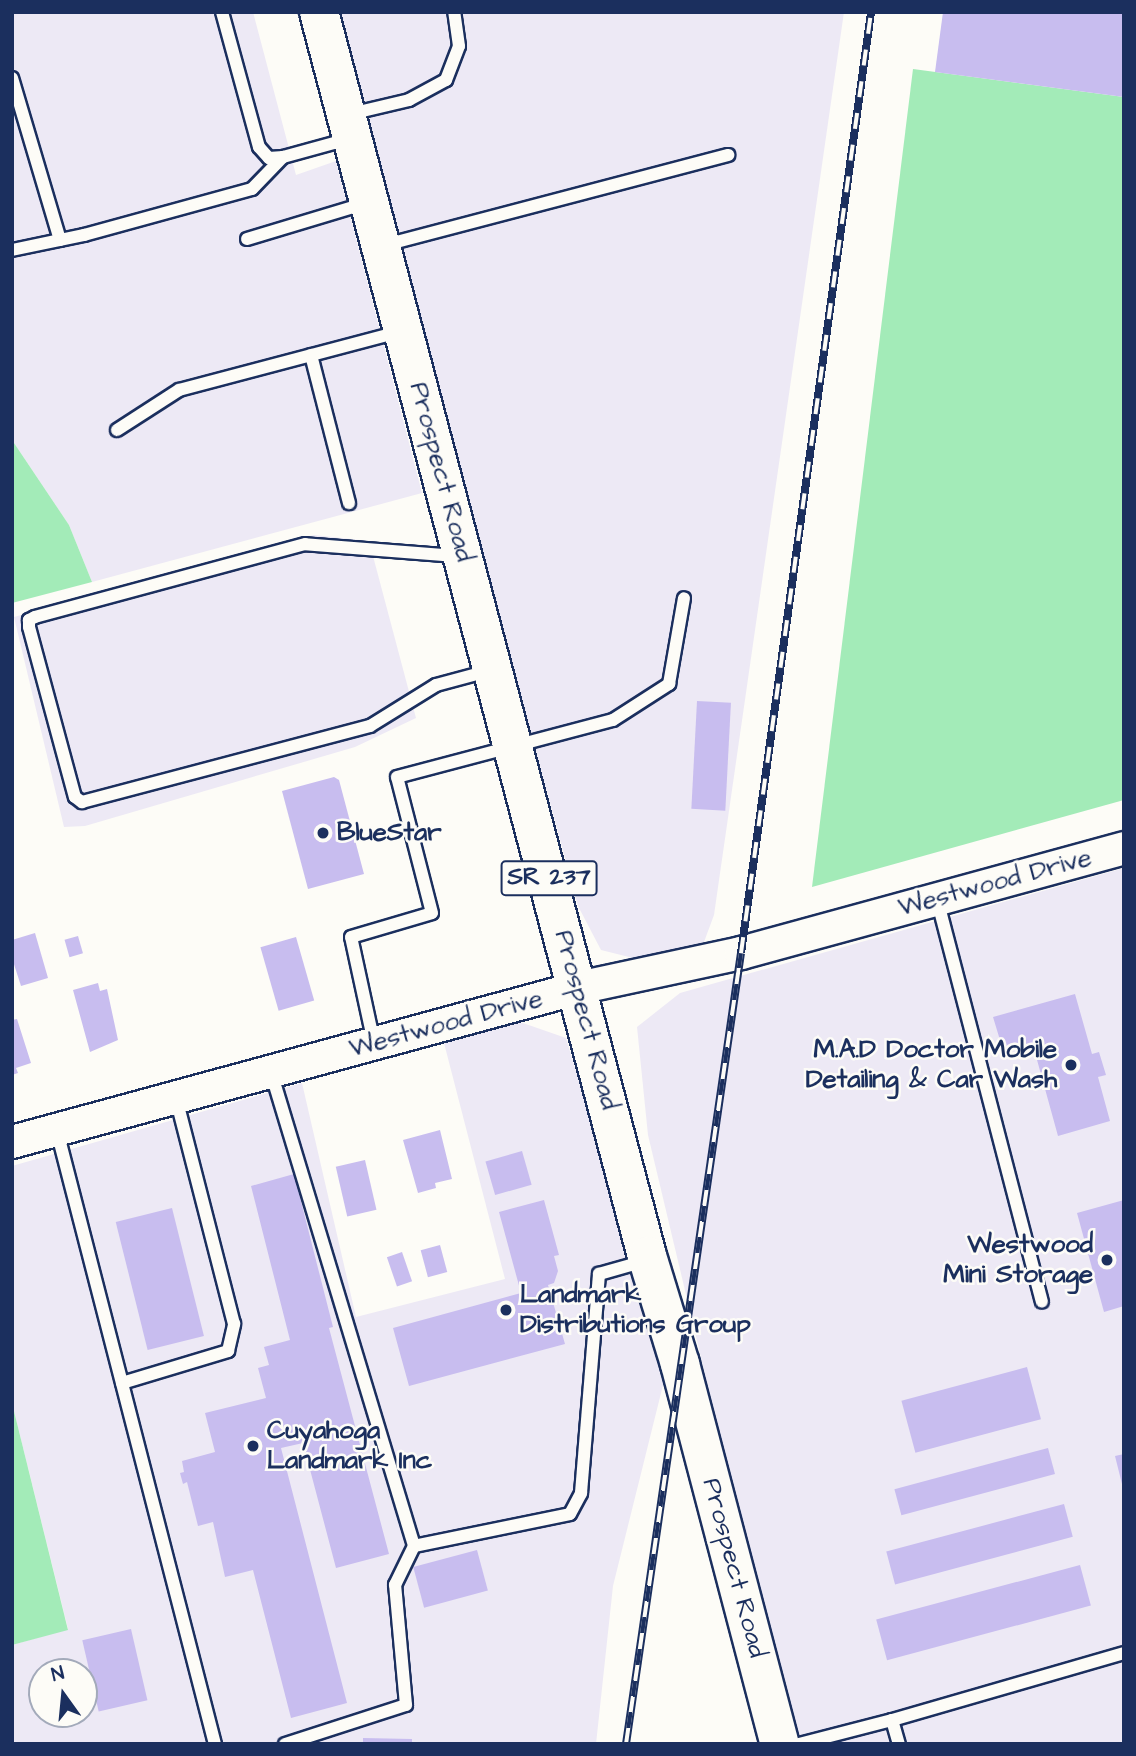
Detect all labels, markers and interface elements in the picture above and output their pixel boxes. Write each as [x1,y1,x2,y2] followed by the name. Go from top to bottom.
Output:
[402,379,480,565] street label: Prospect Road
[337,817,442,849] place label: BlueStar
[315,825,331,841] marker: BlueStar
[895,842,1095,924] street label: Westwood Drive
[500,858,598,898] road number: SR 237
[547,927,625,1113] street label: Prospect Road
[346,983,546,1065] street label: Westwood Drive
[806,1034,1057,1096] place label: M.A.D Doctor Mobile Detailing & Car Wash
[1063,1057,1079,1073] marker: M.A.D Doctor Mobile Detailing & Car Wash
[943,1229,1093,1290] place label: Westwood Mini Storage
[1099,1252,1115,1268] marker: Westwood Mini Storage
[520,1279,751,1340] place label: Landmark Distributions Group
[498,1302,514,1318] marker: Landmark Distributions Group
[267,1415,432,1476] place label: Cuyahoga Landmark Inc
[245,1438,261,1454] marker: Cuyahoga Landmark Inc
[695,1475,773,1661] street label: Prospect Road
[28,1658,98,1728] north arrow
[49,1660,67,1689] text: N

